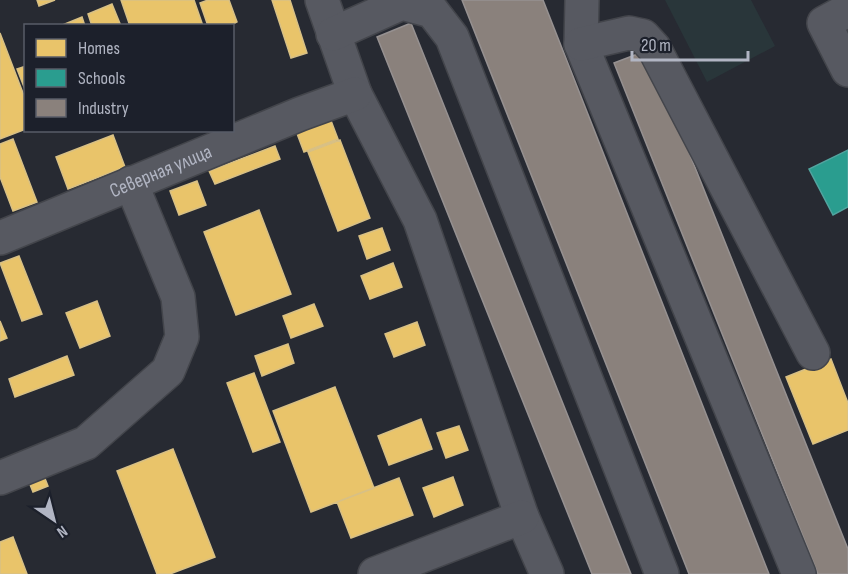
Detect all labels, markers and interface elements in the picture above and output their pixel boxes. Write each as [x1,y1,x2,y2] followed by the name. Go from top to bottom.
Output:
[24,24,234,132] legend
[632,24,748,62] scale bar
[641,35,671,56] text: 20 m
[78,38,120,59] text: Homes
[78,68,125,89] text: Schools
[78,98,129,119] text: Industry
[106,140,215,203] street label: Северная улица
[24,490,84,550] north arrow
[53,521,71,541] text: N

